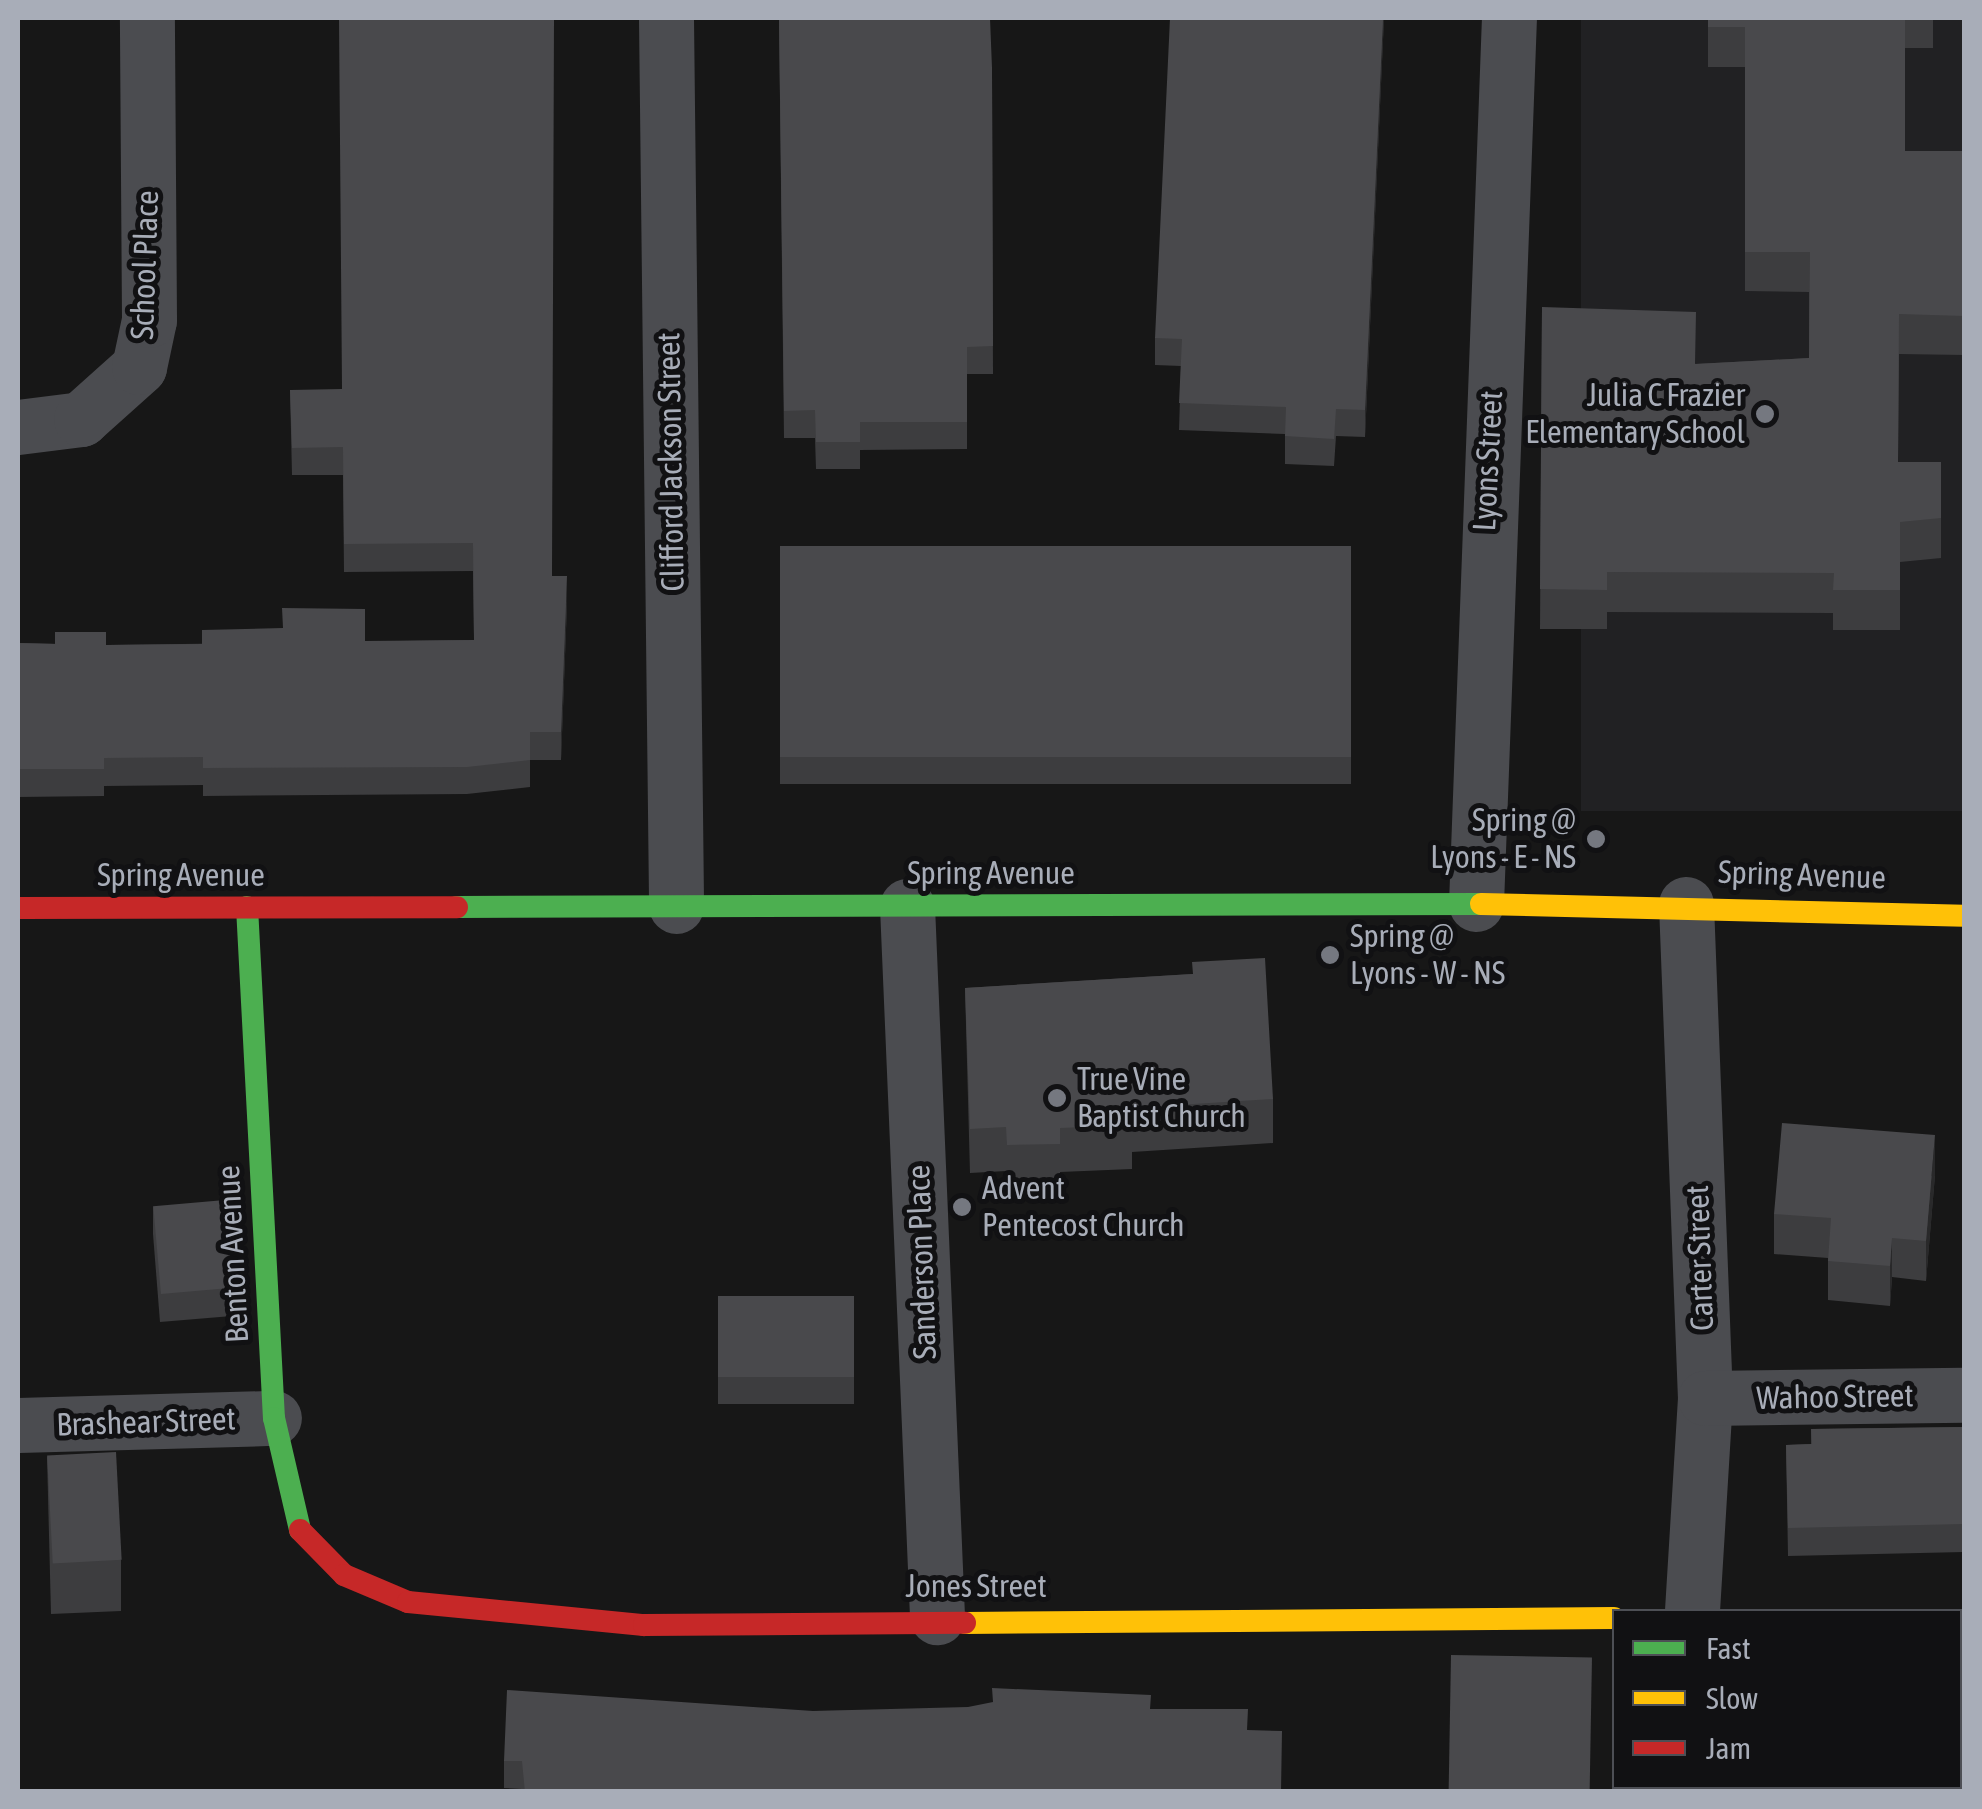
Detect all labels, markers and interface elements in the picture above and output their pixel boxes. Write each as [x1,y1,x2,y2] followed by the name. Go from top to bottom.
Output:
[123,190,167,340] street label: School Place
[650,332,692,592] street label: Clifford Jackson Street
[1525,377,1745,452] place label: Julia C Frazier Elementary School
[1465,390,1511,532] street label: Lyons Street
[1754,403,1776,425] marker: Julia C Frazier Elementary School
[1430,802,1576,877] place label: Spring @ Lyons - E - NS
[1585,828,1607,850] marker: Spring @ Lyons - E - NS
[1718,853,1886,897] street label: Spring Avenue
[907,854,1075,892] street label: Spring Avenue
[97,856,265,894] street label: Spring Avenue
[1350,918,1505,993] place label: Spring @ Lyons - W - NS
[1319,944,1341,966] marker: Spring @ Lyons - W - NS
[1077,1061,1246,1136] place label: True Vine Baptist Church
[1046,1087,1068,1109] marker: True Vine Baptist Church
[209,1164,257,1344] street label: Benton Avenue
[899,1164,945,1360] street label: Sanderson Place
[982,1170,1185,1245] place label: Advent Pentecost Church
[1678,1184,1722,1332] street label: Carter Street
[951,1196,973,1218] marker: Advent Pentecost Church
[1756,1376,1914,1418] street label: Wahoo Street
[56,1400,236,1444] street label: Brashear Street
[905,1567,1047,1605] street label: Jones Street
[1612,1609,1962,1789] legend
[1706,1631,1751,1665] text: Fast
[1706,1681,1758,1715] text: Slow
[1706,1731,1751,1765] text: Jam

